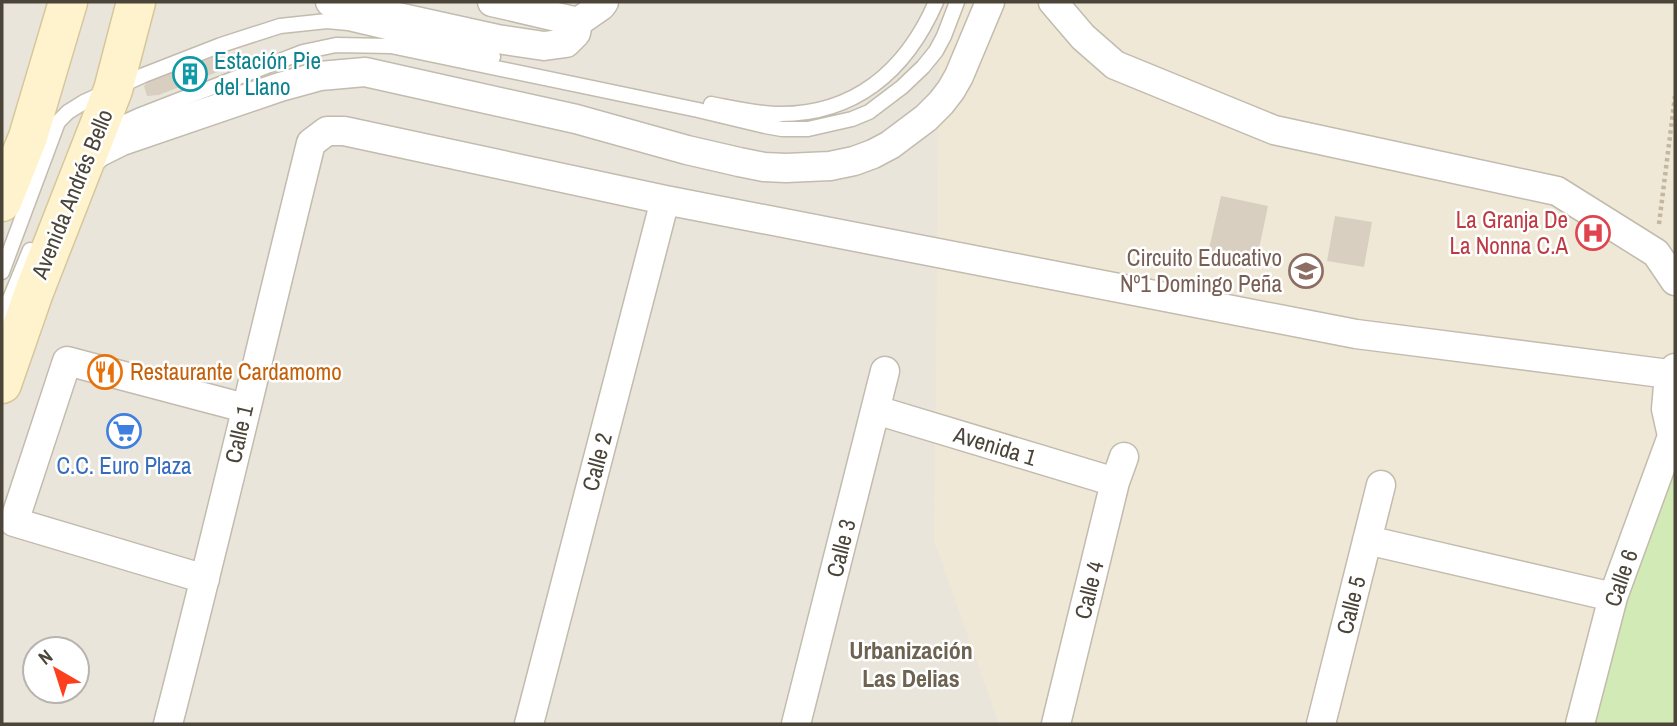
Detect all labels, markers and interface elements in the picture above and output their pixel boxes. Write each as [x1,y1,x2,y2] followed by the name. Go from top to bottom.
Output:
[214,45,321,102] place label: Estación Pie del Llano
[171,55,209,93] building icon: Estación Pie del Llano
[23,105,120,284] street label: Avenida Andrés Bello
[1450,204,1568,261] place label: La Granja De La Nonna C.A
[1574,214,1612,252] hospital icon: La Granja De La Nonna C.A
[1120,242,1283,299] place label: Circuito Educativo Nº1 Domingo Peña
[1287,252,1325,290] school or university icon: Circuito Educativo Nº1 Domingo Peña
[86,353,124,391] restaurant icon: Restaurante Cardamomo
[130,356,342,387] place label: Restaurante Cardamomo
[217,401,260,466] street label: Calle 1
[105,412,143,450] supermarket icon: C.C. Euro Plaza
[949,418,1041,473] street label: Avenida 1
[574,430,619,494] street label: Calle 2
[56,450,192,481] place label: C.C. Euro Plaza
[818,516,863,580] street label: Calle 3
[1596,545,1645,611] street label: Calle 6
[1066,557,1111,622] street label: Calle 4
[1328,573,1373,637] street label: Calle 5
[849,634,973,694] district label: Urbanización Las Delias
[21,635,91,705] north arrow
[33,643,58,670] text: N

